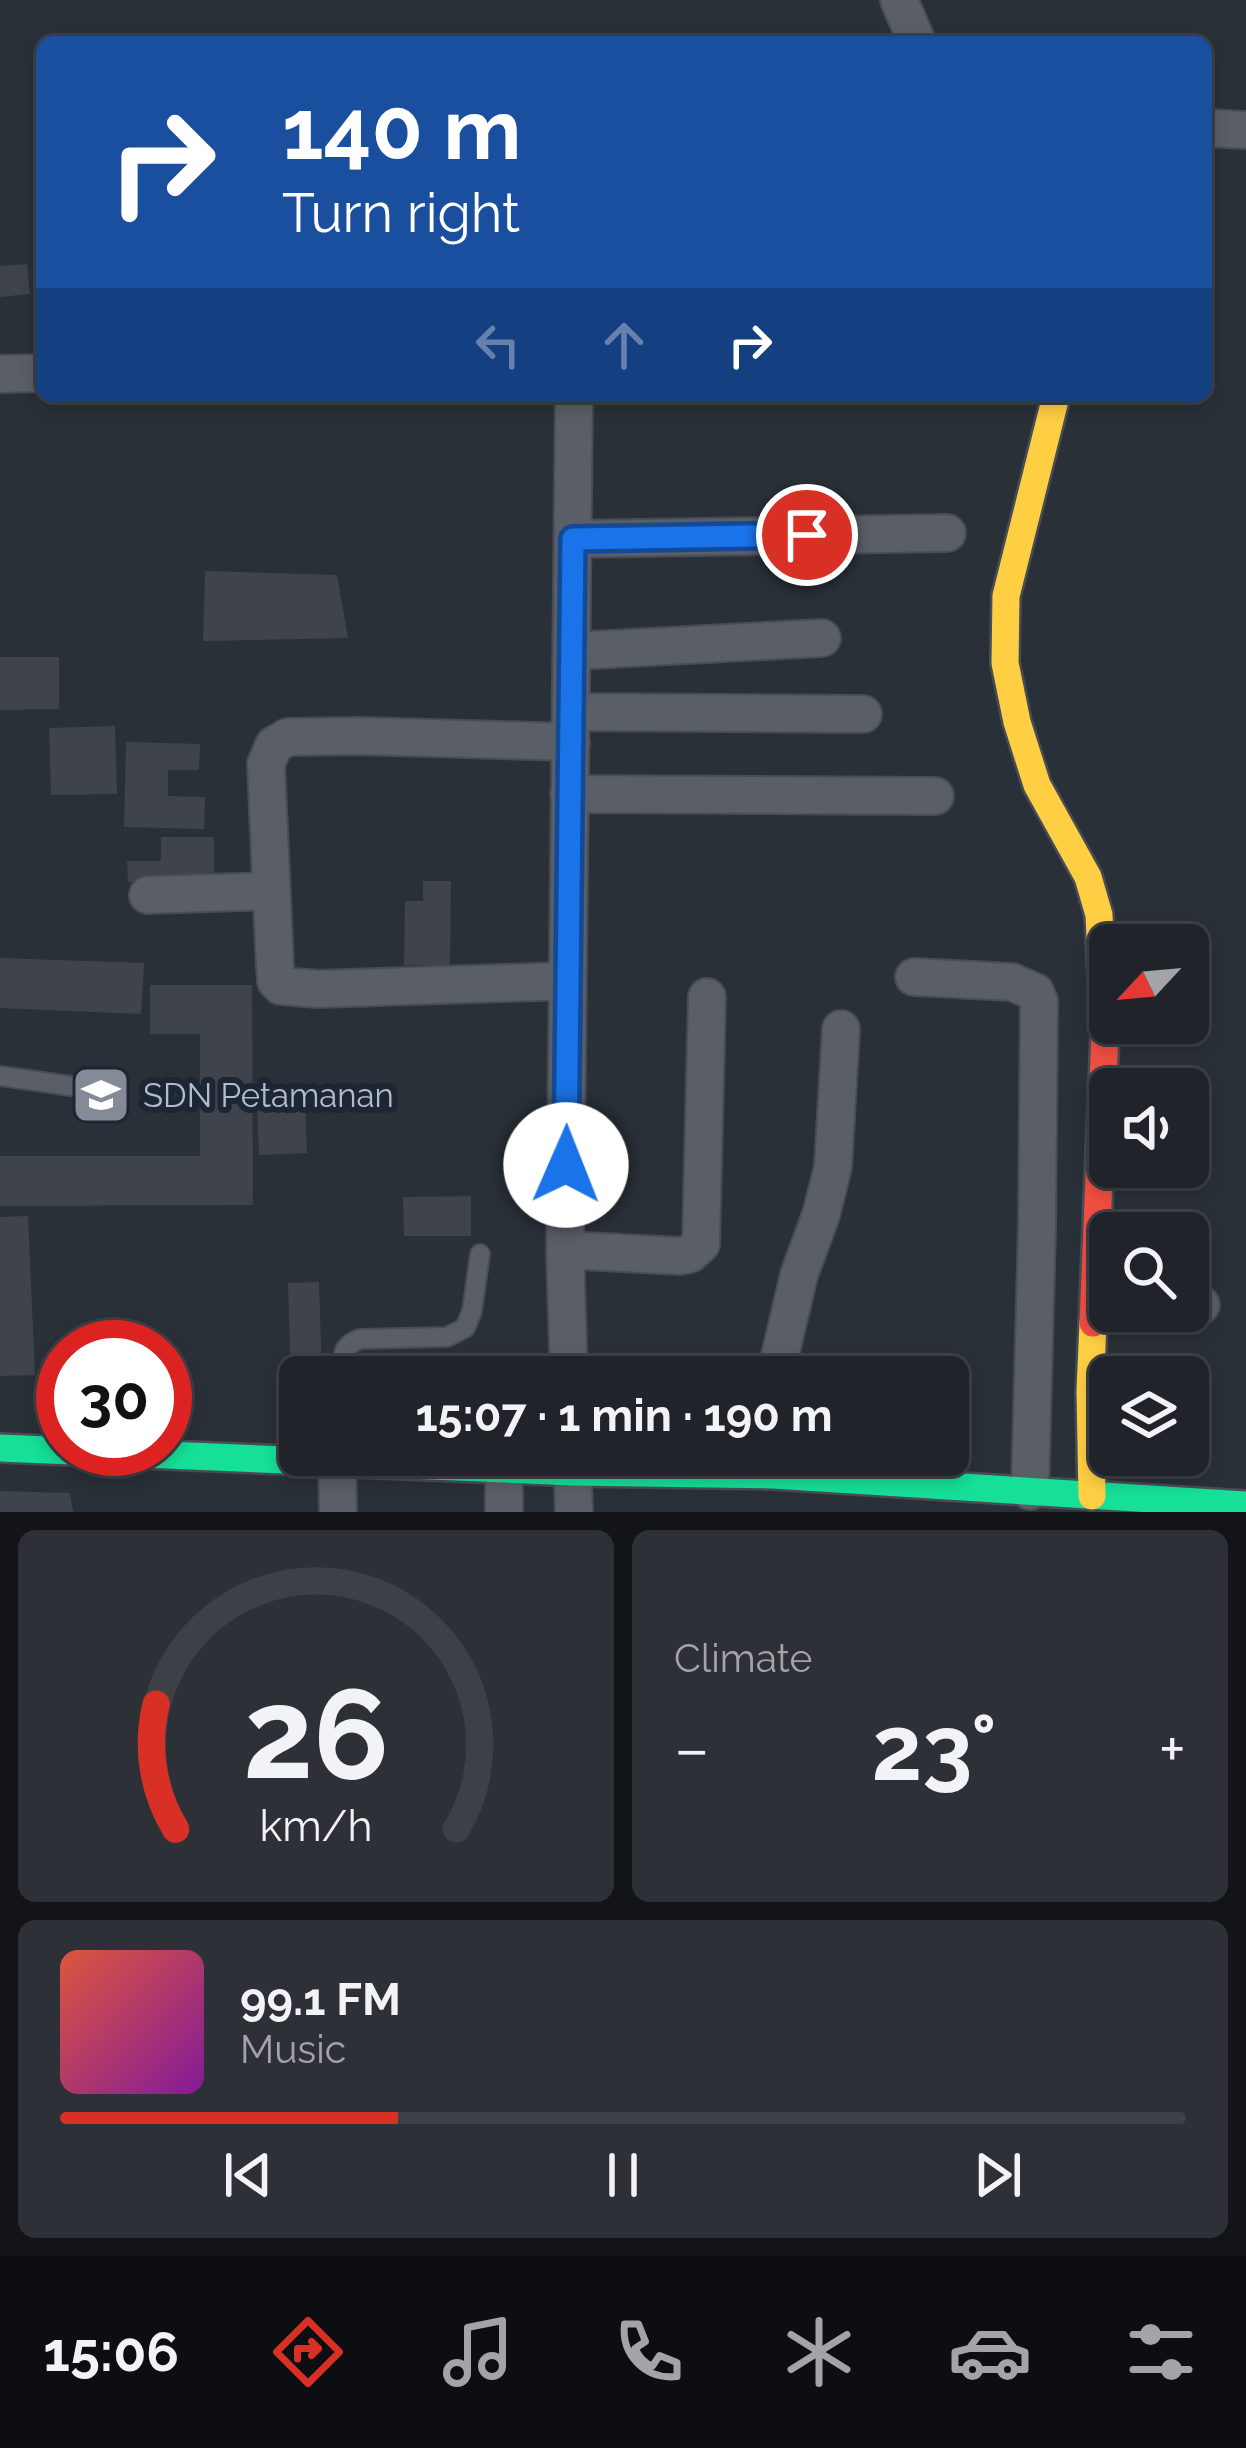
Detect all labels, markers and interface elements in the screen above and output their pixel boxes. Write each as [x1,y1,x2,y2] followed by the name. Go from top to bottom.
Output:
[282,80,521,179] text: 140 m
[84,84,240,240] icon: right
[282,181,520,245] text: Turn right
[465,312,531,378] icon: left
[591,312,657,378] icon: ahead
[717,312,783,378] icon: right
[756,484,858,586] pin
[774,502,840,568] icon: arrive
[1089,924,1209,1044] north arrow
[1089,924,1209,1476] map controls
[70,1064,132,1126] school or university icon: SDN Petamanan
[1089,1068,1209,1188] button: sound
[143,1076,394,1115] place label: SDN Petamanan
[503,1102,629,1228] position arrow
[1089,1212,1209,1332] button: search
[36,1320,192,1476] speed limit sign: 30
[1089,1356,1209,1476] button: layers
[415,1389,833,1442] text: 15:07 · 1 min · 190 m
[674,1635,812,1681] text: Climate
[243,1661,389,1807] text: 26
[872,1695,997,1801] text: 23°
[674,1710,710,1787] text: −
[1159,1710,1186,1787] text: +
[259,1801,373,1851] text: km/h
[240,1973,401,2026] text: 99.1 FM
[240,2026,346,2072] text: Music
[215,2142,281,2208] icon: previous
[590,2142,656,2208] icon: pause
[965,2142,1031,2208] icon: next
[266,2310,350,2394] icon: directions
[436,2310,520,2394] icon: music
[607,2310,691,2394] icon: phone
[777,2310,861,2394] icon: climate
[948,2310,1032,2394] icon: car
[1119,2310,1203,2394] icon: filters
[43,2320,179,2384] text: 15:06

